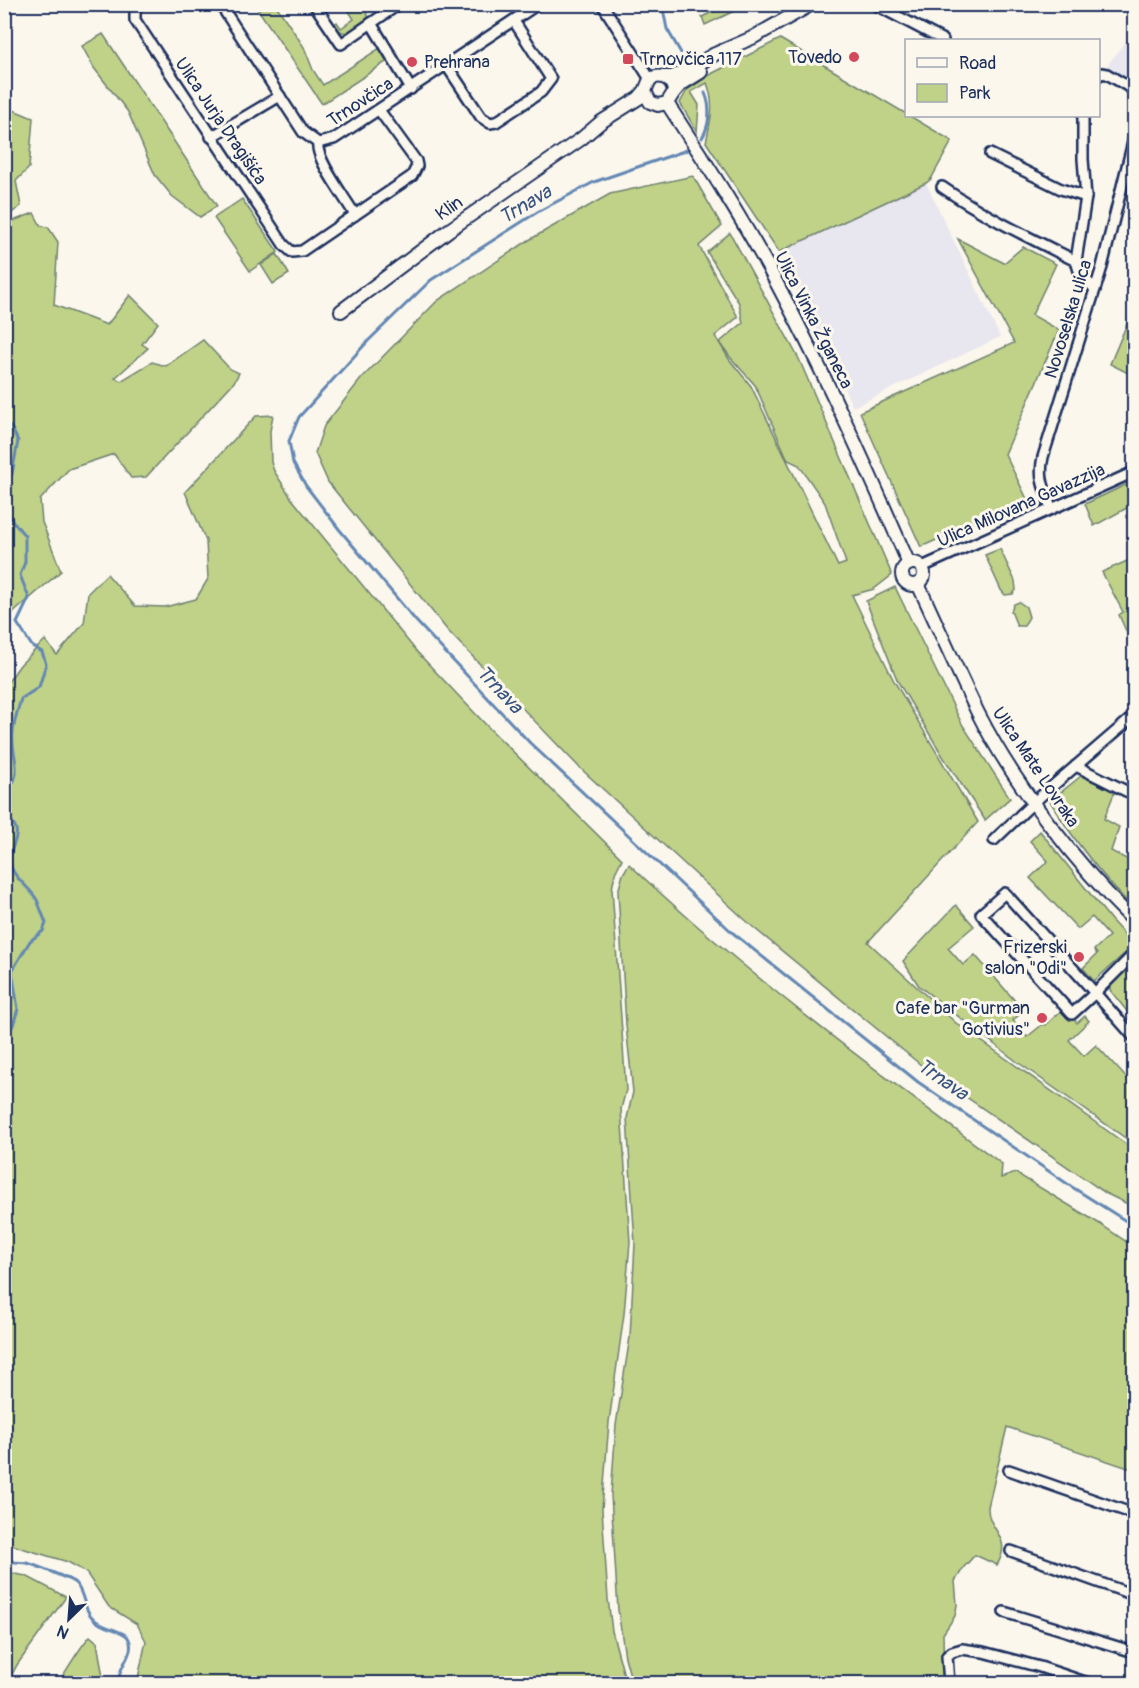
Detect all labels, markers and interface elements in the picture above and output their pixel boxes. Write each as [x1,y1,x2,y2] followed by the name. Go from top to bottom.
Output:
[905,39,1100,117] legend
[788,46,842,69] place label: Tovedo
[640,48,742,71] place label: Trnovčica 117
[847,50,861,64] marker: Tovedo
[424,51,490,74] place label: Prehrana
[621,52,635,66] marker: Trnovčica 117
[959,52,996,75] text: Road
[169,53,272,189] street label: Ulica Jurja Dragišića
[405,55,419,69] marker: Prehrana
[323,73,398,132] street label: Trnovčica
[959,82,991,105] text: Park
[495,178,557,230] water label: Trnava
[431,191,467,226] street label: Klin
[769,248,858,393] street label: Ulica Vinka Žganeca
[1040,257,1097,381] street label: Novoselska ulica
[934,458,1109,553] street label: Ulica Milovana Gavazzija
[471,660,529,720] water label: Trnava
[987,703,1084,832] street label: Ulica Mate Lovraka
[985,936,1067,980] place label: Frizerski salon "Odi"
[1072,950,1086,964] marker: Frizerski salon "Odi"
[895,997,1030,1041] place label: Cafe bar "Gurman Gotivius"
[1035,1011,1049,1025] marker: Cafe bar "Gurman Gotivius"
[912,1053,974,1107] water label: Trnava
[39,1589,99,1649] north arrow
[54,1620,72,1643] text: N

